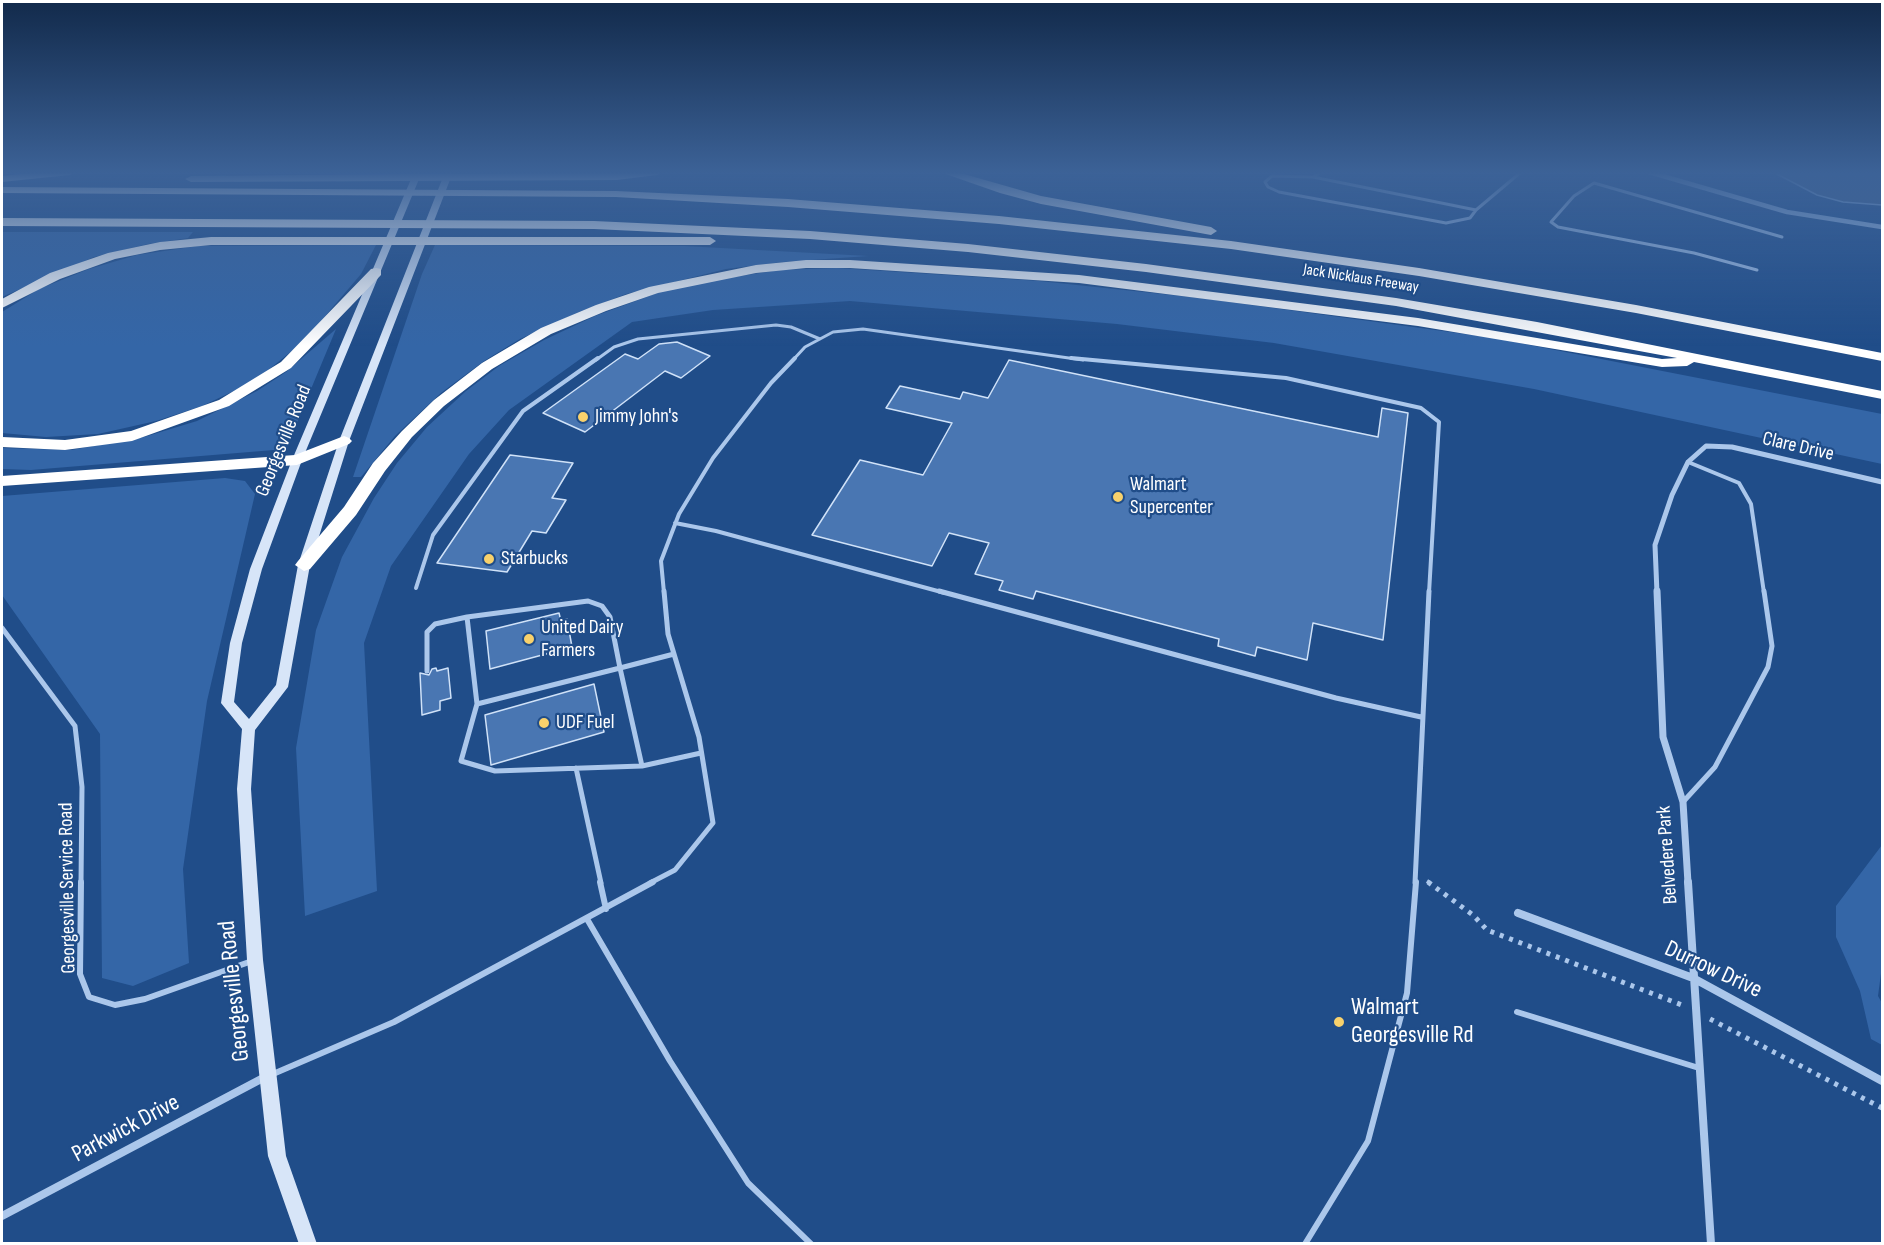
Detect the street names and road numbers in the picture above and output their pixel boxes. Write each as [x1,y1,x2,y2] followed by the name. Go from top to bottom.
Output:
[1302,260,1420,298] street label: Jack Nicklaus Freeway
[251,382,317,500] street label: Georgesville Road
[1760,427,1836,467] street label: Clare Drive
[55,802,81,974] street label: Georgesville Service Road
[1653,805,1683,905] street label: Belvedere Park
[213,919,257,1063] street label: Georgesville Road
[1660,935,1766,1005] street label: Durrow Drive
[67,1089,185,1169] street label: Parkwick Drive

